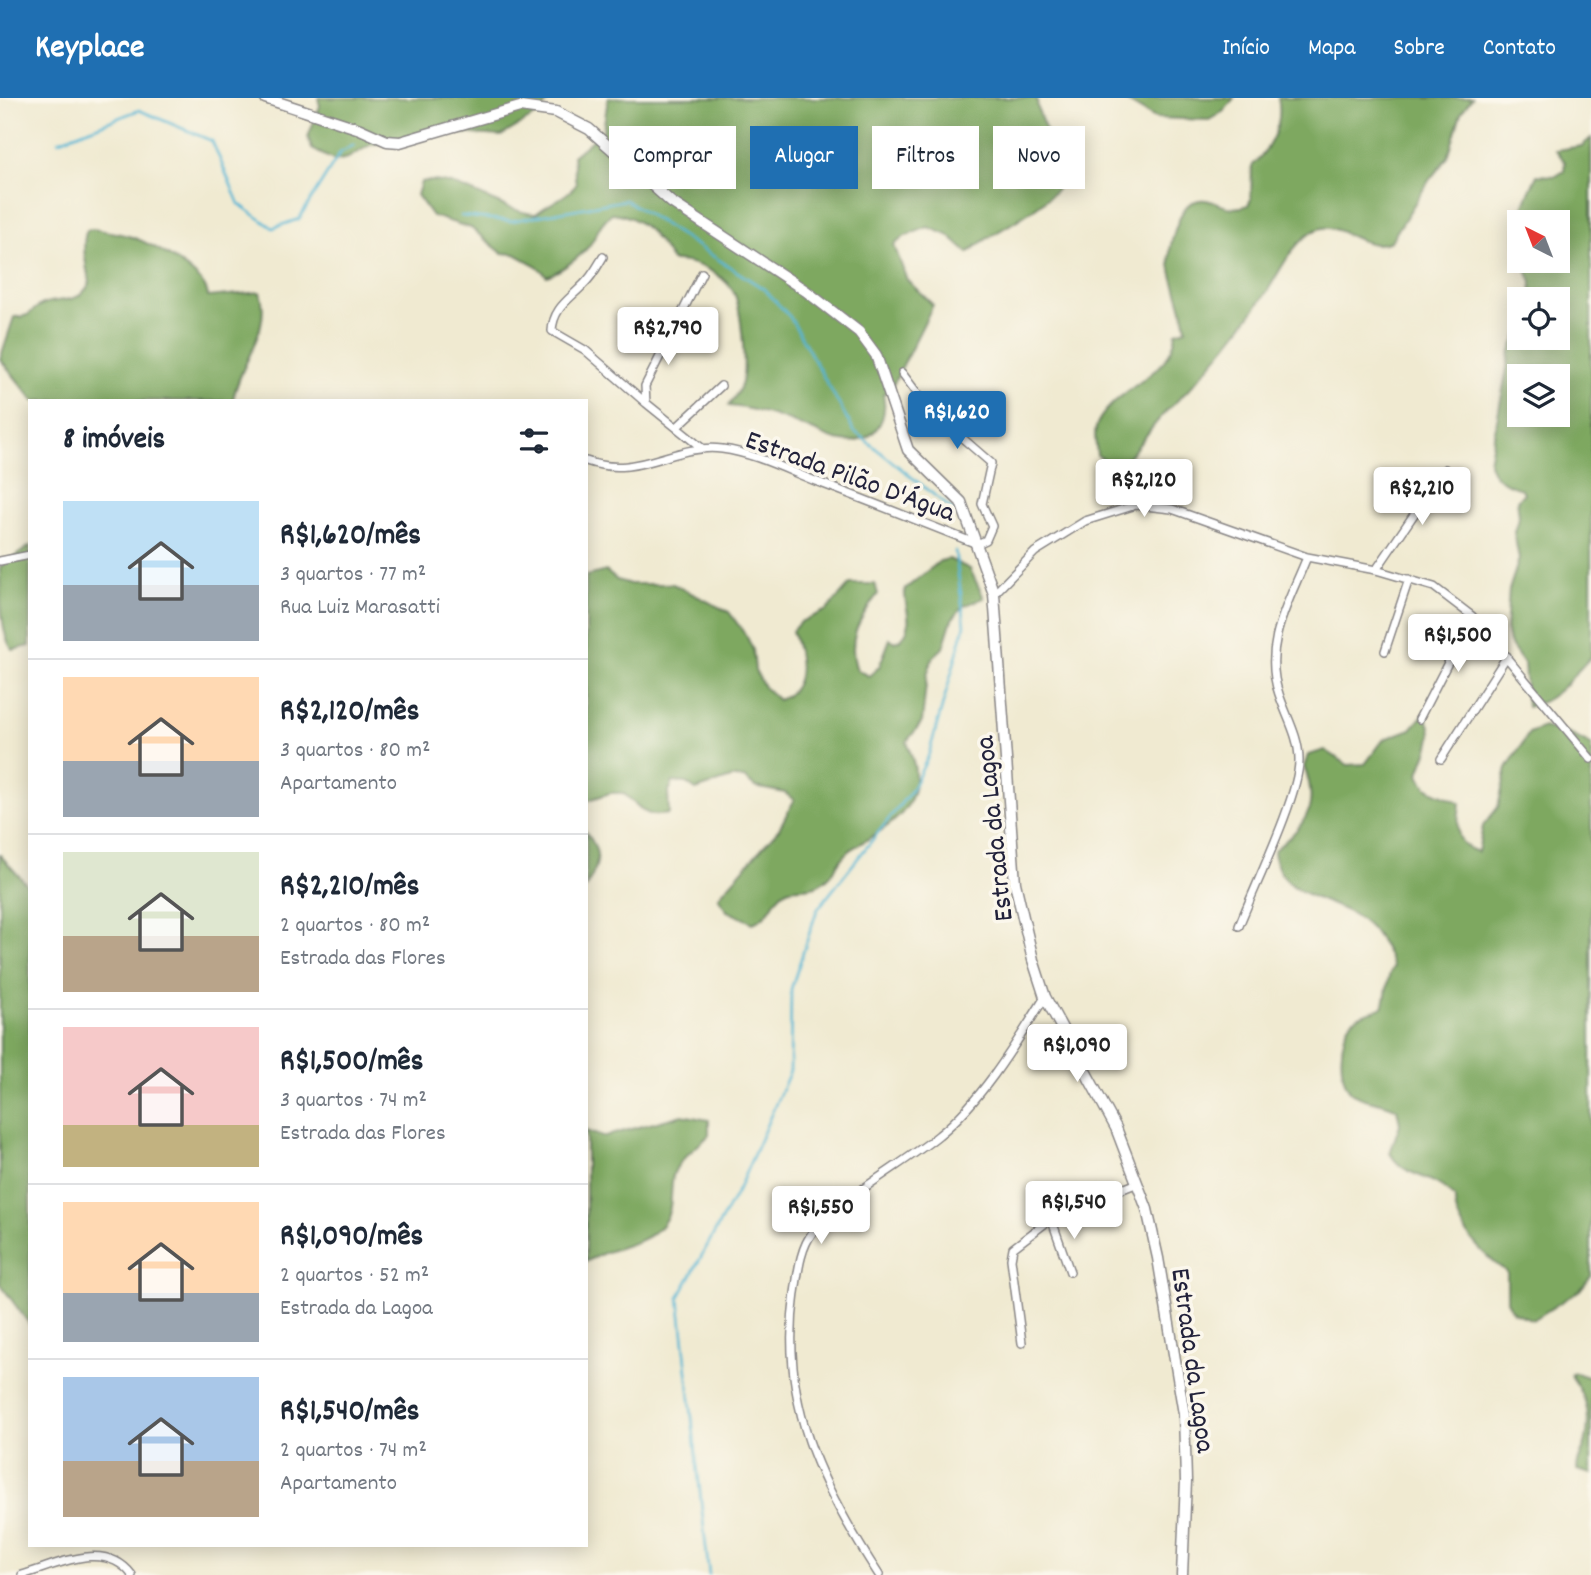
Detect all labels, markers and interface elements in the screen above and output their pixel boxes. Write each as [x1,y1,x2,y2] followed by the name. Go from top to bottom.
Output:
[35,26,144,73] text: Keyplace
[1222,32,1270,66] text: Início
[1308,32,1356,66] text: Mapa
[1394,32,1445,66] text: Sobre
[1483,32,1556,66] text: Contato
[609,126,736,189] chip: Comprar
[750,126,858,189] chip: Alugar
[872,126,979,189] chip: Filtros
[993,126,1085,189] chip: Novo
[1507,210,1570,273] north arrow
[1507,210,1570,427] map controls
[1507,287,1570,350] button: locate
[603,308,733,367] pin: R$2,790
[633,313,703,346] text: R$2,790
[1507,364,1570,427] button: layers
[892,392,1022,451] pin: R$1,620
[924,397,990,430] text: R$1,620
[63,420,165,463] text: 8 imóveis
[515,422,553,460] icon: filters
[739,422,960,535] street label: Estrada Pilão D'Água
[1079,460,1209,519] pin: R$2,120
[1112,465,1176,498] text: R$2,120
[1357,468,1487,527] pin: R$2,210
[1390,473,1454,506] text: R$2,210
[280,516,421,559] text: R$1,620/mês
[119,529,203,613] icon: home
[280,559,426,592] text: 3 quartos · 77 m²
[280,592,440,625] text: Rua Luiz Marasatti
[1393,614,1523,674] pin: R$1,500
[1424,620,1492,653] text: R$1,500
[280,692,419,735] text: R$2,120/mês
[119,705,203,789] icon: home
[967,733,1027,923] street label: Estrada da Lagoa
[280,735,430,768] text: 3 quartos · 80 m²
[280,768,397,801] text: Apartamento
[280,867,419,910] text: R$2,210/mês
[119,880,203,964] icon: home
[280,910,430,943] text: 2 quartos · 80 m²
[280,943,446,976] text: Estrada das Flores
[1012,1024,1142,1084] pin: R$1,090
[1043,1030,1111,1063] text: R$1,090
[280,1042,423,1085] text: R$1,500/mês
[119,1055,203,1139] icon: home
[280,1085,427,1118] text: 3 quartos · 74 m²
[280,1118,446,1151] text: Estrada das Flores
[1009,1182,1139,1241] pin: R$1,540
[756,1186,886,1246] pin: R$1,550
[1042,1187,1107,1220] text: R$1,540
[788,1192,854,1225] text: R$1,550
[280,1217,423,1260] text: R$1,090/mês
[119,1230,203,1314] icon: home
[280,1260,429,1293] text: 2 quartos · 52 m²
[1157,1266,1223,1456] street label: Estrada da Lagoa
[280,1293,433,1326] text: Estrada da Lagoa
[280,1392,420,1435] text: R$1,540/mês
[119,1405,203,1489] icon: home
[280,1435,427,1468] text: 2 quartos · 74 m²
[280,1468,397,1501] text: Apartamento

